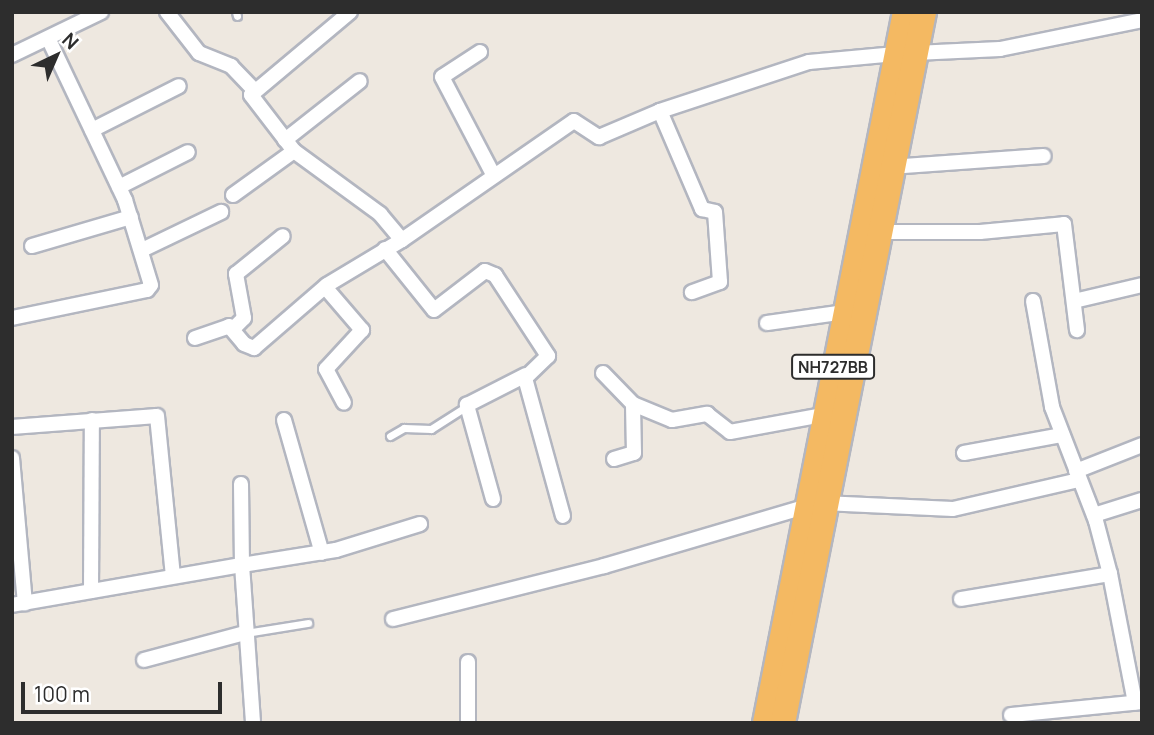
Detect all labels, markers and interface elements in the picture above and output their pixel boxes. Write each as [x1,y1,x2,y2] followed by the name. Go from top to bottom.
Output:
[21,21,91,91] north arrow
[57,27,85,55] text: N
[791,354,875,380] road number: NH727BB
[24,668,226,712] scale bar
[34,680,90,708] text: 100 m

